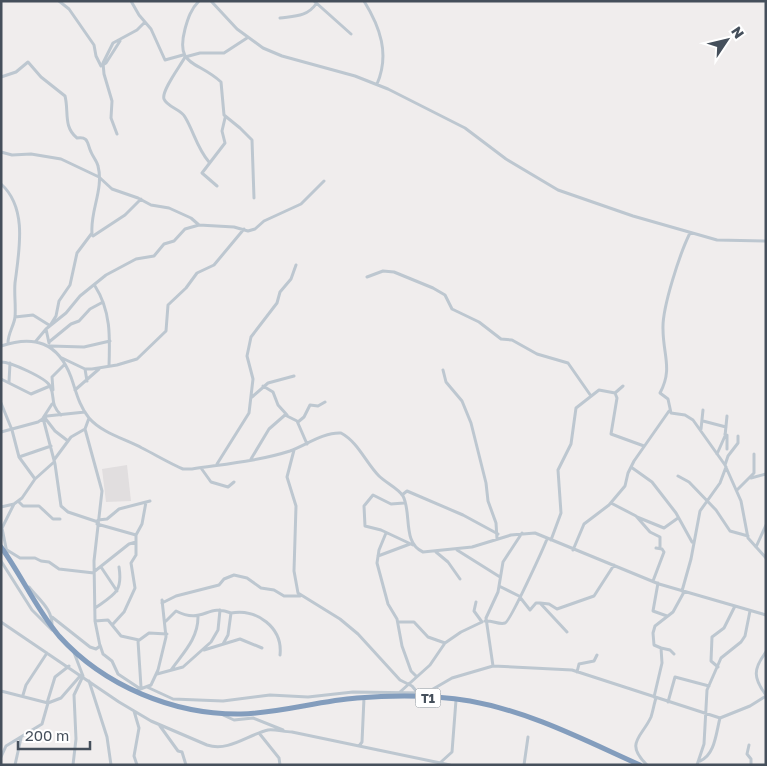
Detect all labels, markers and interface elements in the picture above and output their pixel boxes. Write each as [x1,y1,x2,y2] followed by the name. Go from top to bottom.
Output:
[702,15,752,65] north arrow
[728,23,748,41] text: N
[416,688,440,708] road number: T1
[18,718,90,750] scale bar
[25,726,69,744] text: 200 m

